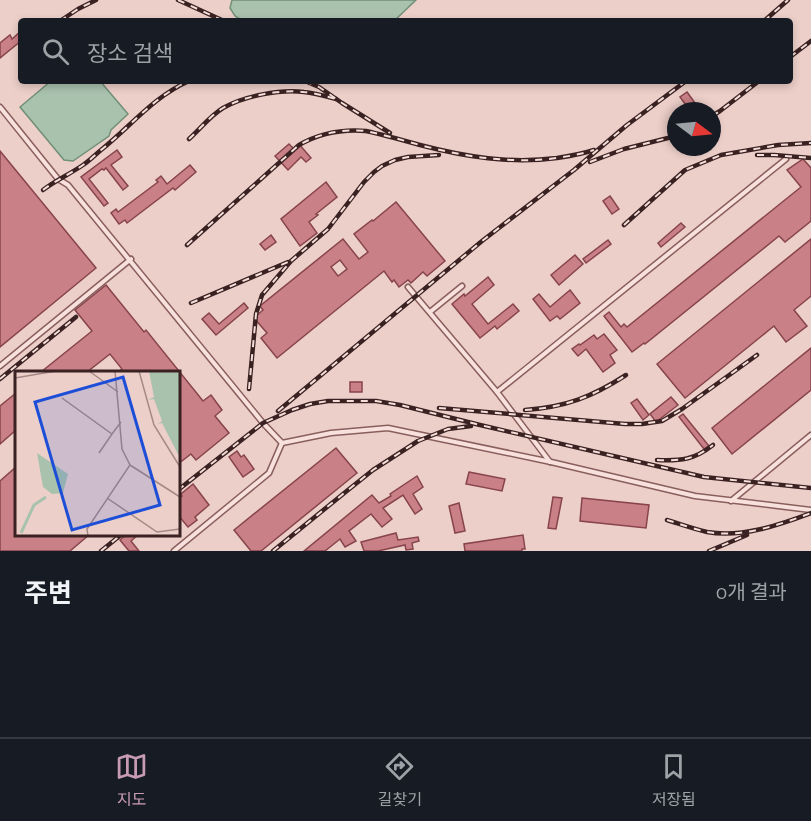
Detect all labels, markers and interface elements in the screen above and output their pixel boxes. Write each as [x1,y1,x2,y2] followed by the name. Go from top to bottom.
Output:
[18,18,793,84] search box
[39,35,72,68] icon: search
[87,40,173,67] text: 장소 검색
[667,102,721,156] north arrow
[15,371,180,536] inset map
[24,577,72,609] text: 주변
[716,580,787,604] text: 0개 결과
[115,750,148,810] tab: 지도
[378,750,422,810] tab: 길찾기
[652,750,696,810] tab: 저장됨

